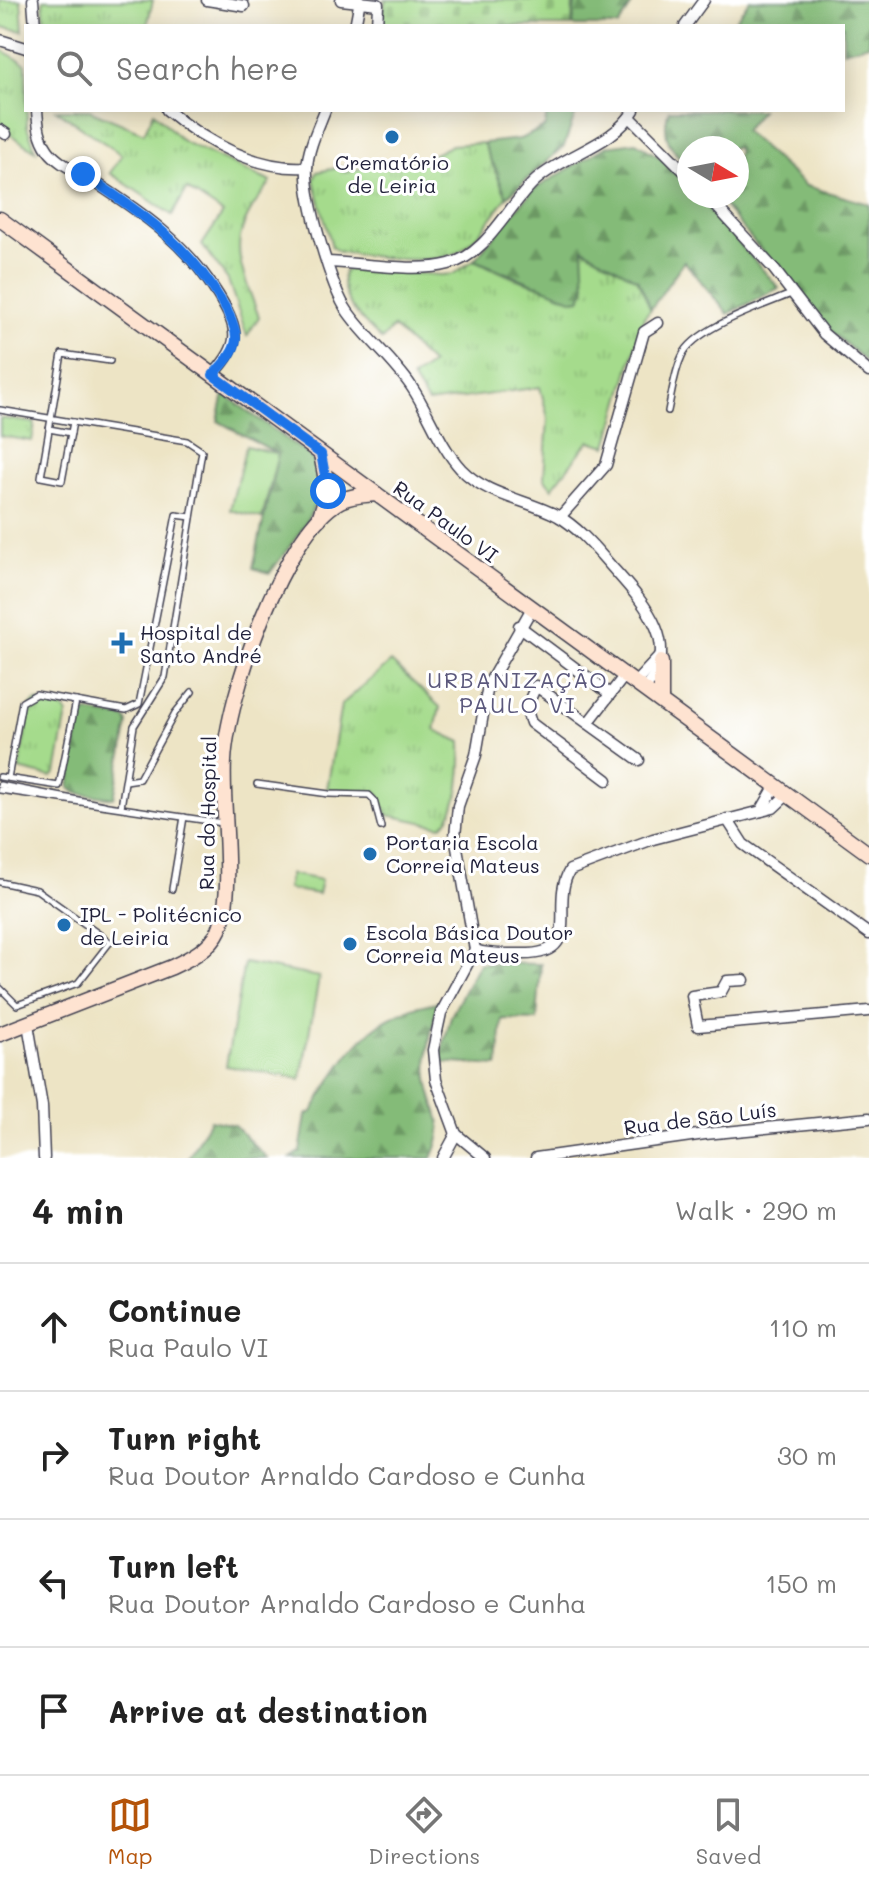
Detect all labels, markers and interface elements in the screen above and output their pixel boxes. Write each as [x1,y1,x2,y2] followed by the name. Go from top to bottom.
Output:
[24,24,845,112] search box
[52,46,96,90] icon: search
[116,48,299,88] text: Search here
[383,128,401,146] marker: Crematório de Leiria
[677,136,749,208] north arrow
[335,149,449,198] place label: Crematório de Leiria
[65,156,101,192] route end
[310,473,346,509] route start
[389,474,504,568] street label: Rua Paulo VI
[140,619,262,668] place label: Hospital de Santo André
[111,632,133,654] marker: Hospital de Santo André
[427,665,609,719] district label: URBANIZAÇÃO PAULO VI
[193,736,221,890] street label: Rua do Hospital
[386,829,540,878] place label: Portaria Escola Correia Mateus
[361,845,379,863] marker: Portaria Escola Correia Mateus
[80,901,242,950] place label: IPL - Politécnico de Leiria
[55,916,73,934] marker: IPL - Politécnico de Leiria
[366,919,573,968] place label: Escola Básica Doutor Correia Mateus
[341,935,359,953] marker: Escola Básica Doutor Correia Mateus
[622,1096,778,1140] street label: Rua de São Luís
[32,1188,124,1233] text: 4 min
[675,1193,837,1227] text: Walk · 290 m
[108,1290,241,1330] text: Continue
[32,1305,76,1349] icon: ahead
[769,1310,837,1344] text: 110 m
[108,1330,268,1364] text: Rua Paulo VI
[108,1418,261,1458] text: Turn right
[32,1433,76,1477] icon: right
[777,1438,837,1472] text: 30 m
[108,1458,586,1492] text: Rua Doutor Arnaldo Cardoso e Cunha
[108,1546,239,1586] text: Turn left
[32,1561,76,1605] icon: left
[765,1566,837,1600] text: 150 m
[108,1586,586,1620] text: Rua Doutor Arnaldo Cardoso e Cunha
[32,1689,76,1733] icon: arrive
[108,1691,428,1731] text: Arrive at destination
[108,1793,153,1870] tab: Map
[368,1793,480,1870] tab: Directions
[696,1793,761,1870] tab: Saved

